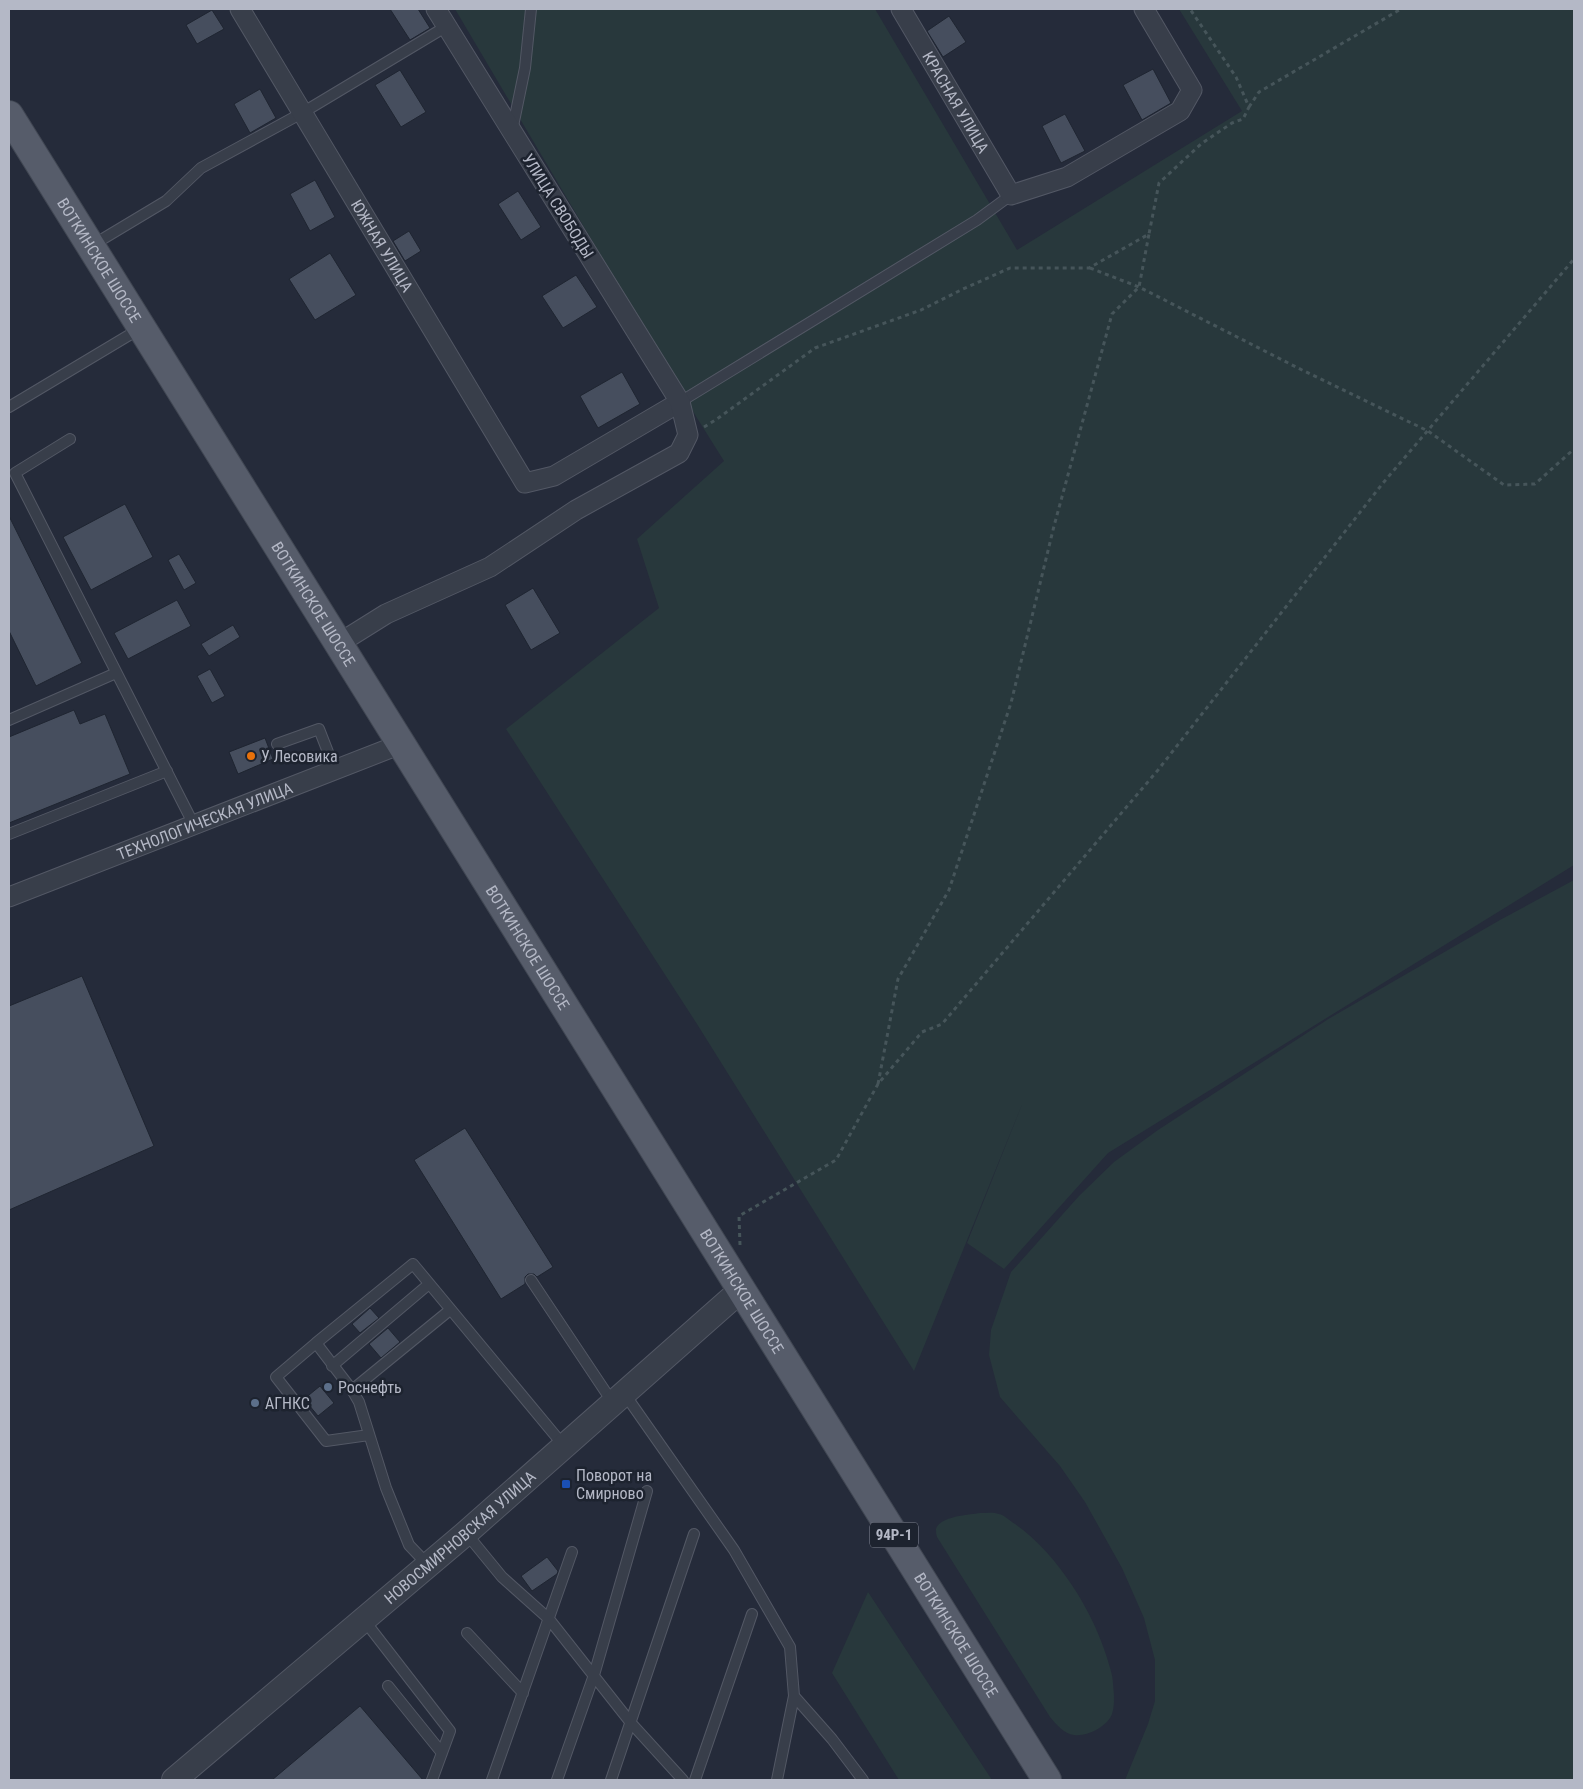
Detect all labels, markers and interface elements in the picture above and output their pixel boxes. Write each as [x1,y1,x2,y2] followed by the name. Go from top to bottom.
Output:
[919,48,993,156] street label: КРАСНАЯ УЛИЦА
[518,150,598,262] street label: УЛИЦА СВОБОДЫ
[54,194,145,326] street label: ВОТКИНСКОЕ ШОССЕ
[347,196,417,295] street label: ЮЖНАЯ УЛИЦА
[268,538,360,670] street label: ВОТКИНСКОЕ ШОССЕ
[261,747,338,766] place label: У Лесовика
[245,750,257,762] marker: У Лесовика
[114,778,295,863] street label: ТЕХНОЛОГИЧЕСКАЯ УЛИЦА
[482,882,574,1013] street label: ВОТКИНСКОЕ ШОССЕ
[696,1225,788,1357] street label: ВОТКИНСКОЕ ШОССЕ
[338,1378,402,1397] place label: Роснефть
[322,1381,334,1393] marker: Роснефть
[265,1394,310,1413] place label: АГНКС
[249,1397,261,1409] marker: АГНКС
[576,1466,652,1503] place label: Поворот на Смирново
[380,1467,539,1608] street label: НОВОСМИРНОВСКАЯ УЛИЦА
[560,1478,572,1490] marker: Поворот на Смирново
[870,1522,918,1548] road number: 94Р-1
[911,1569,1002,1701] street label: ВОТКИНСКОЕ ШОССЕ

